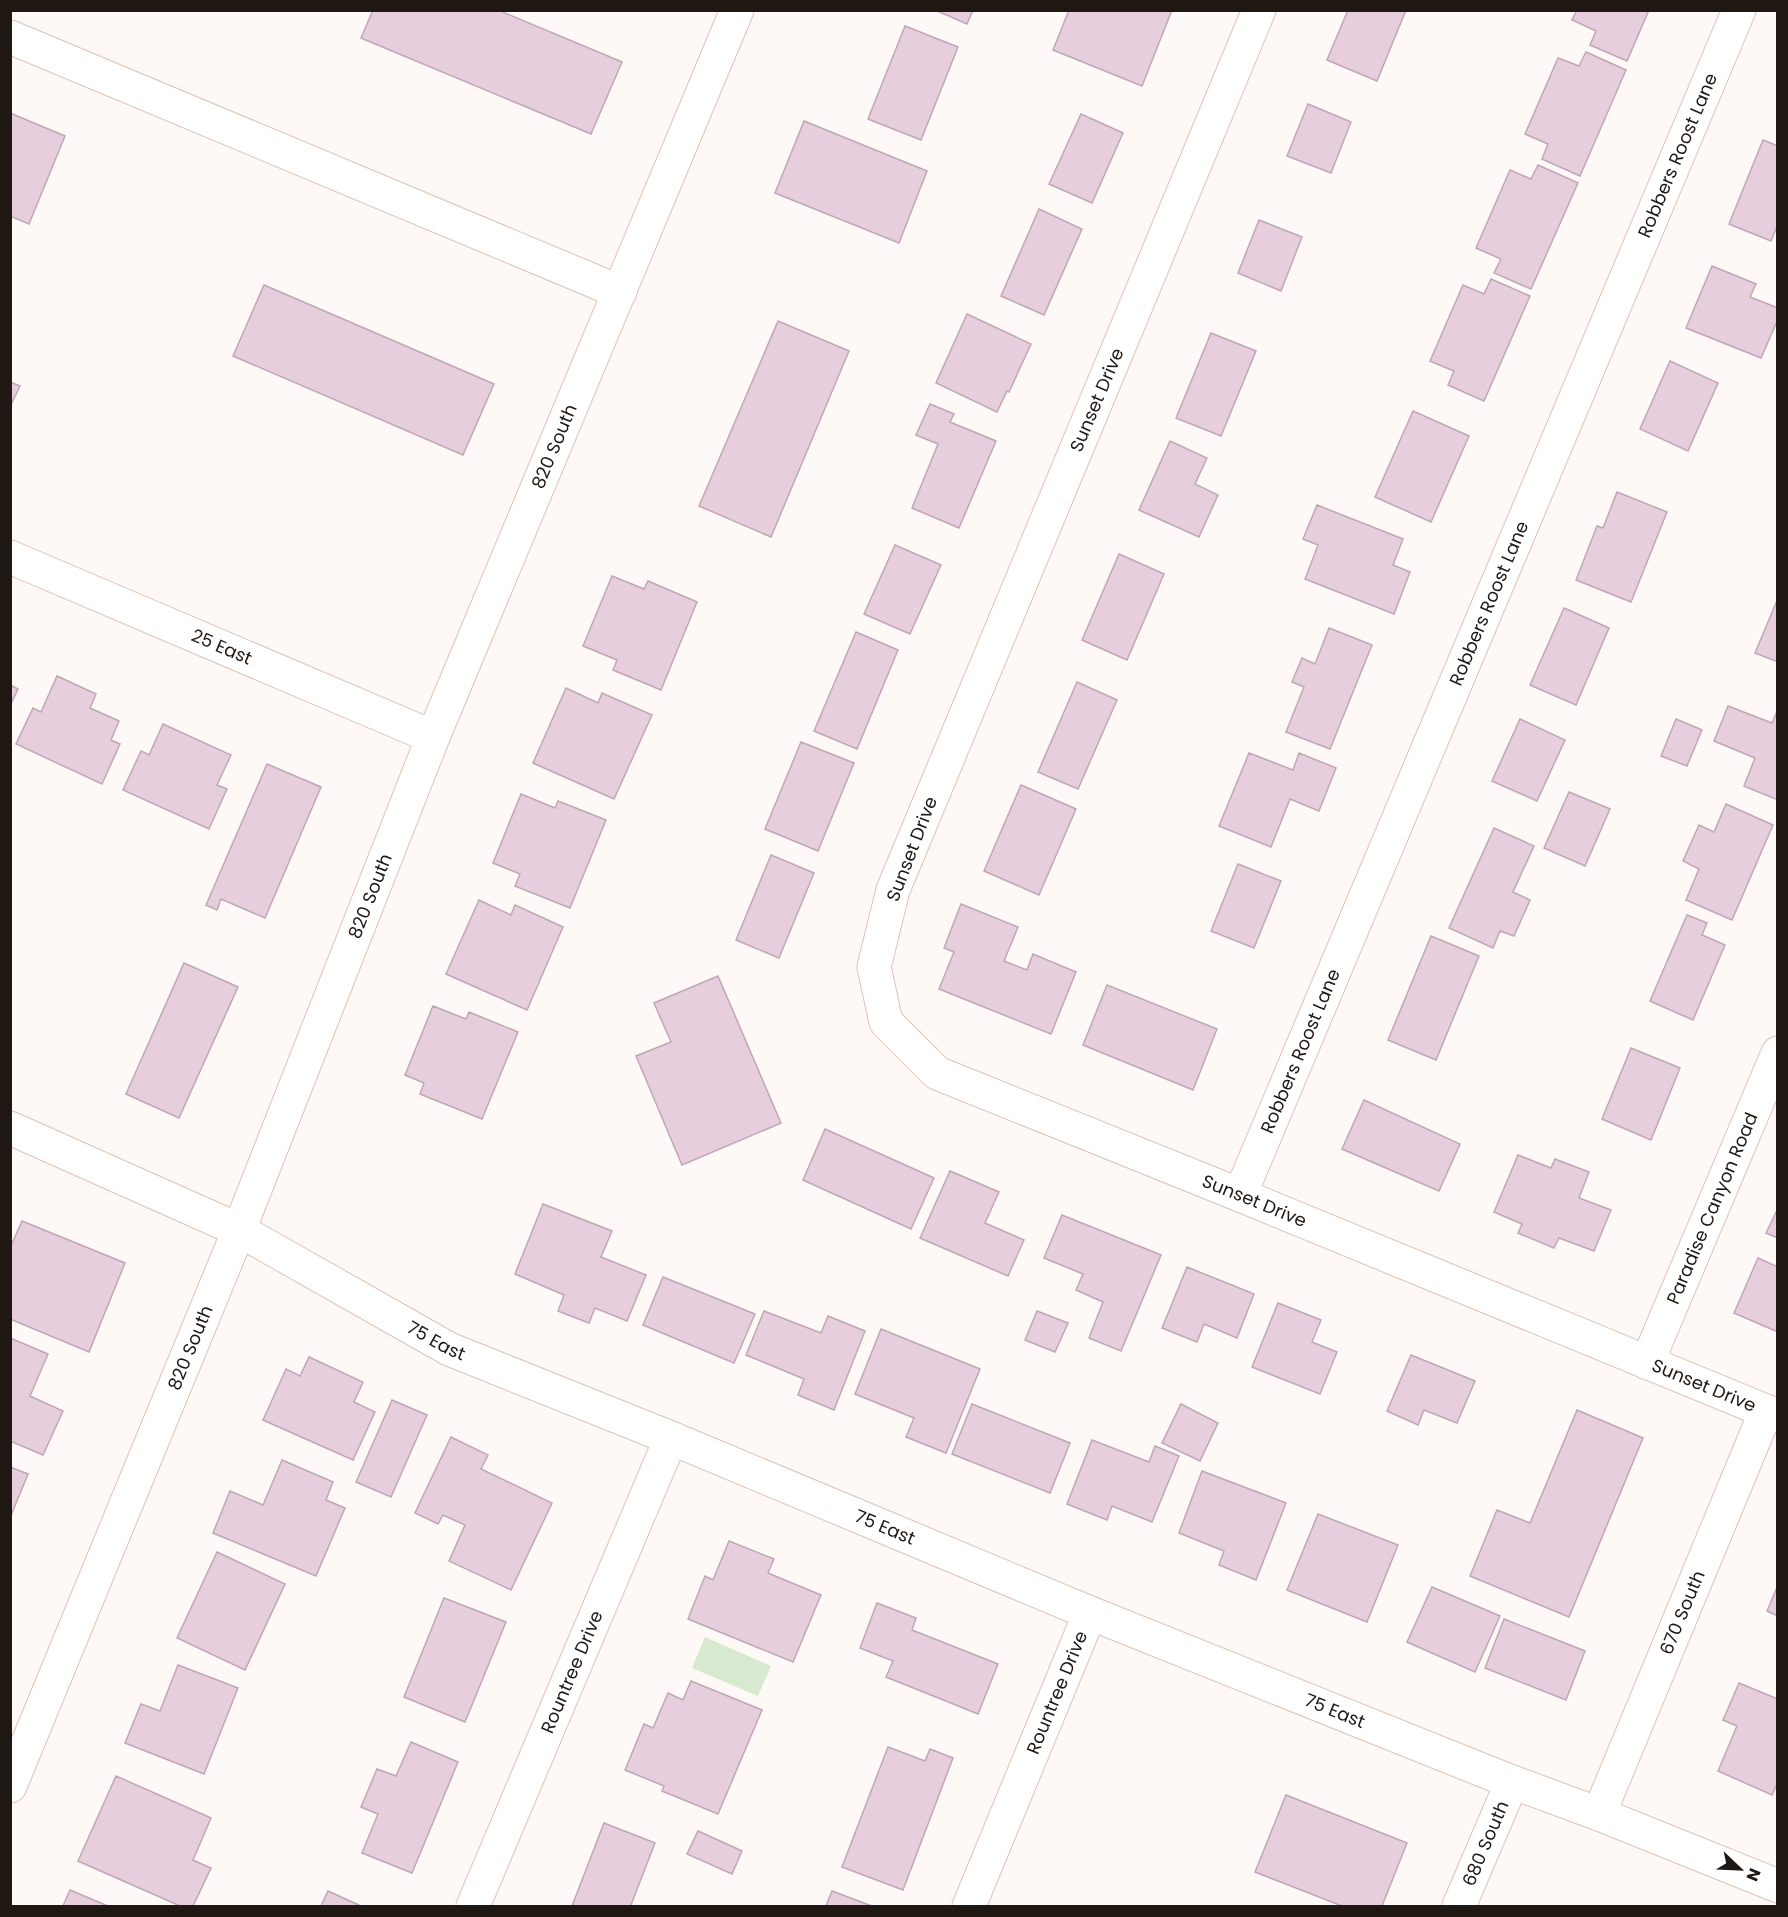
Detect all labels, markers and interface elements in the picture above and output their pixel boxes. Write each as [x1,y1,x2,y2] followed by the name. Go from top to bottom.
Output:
[1632,69,1723,241] street label: Robbers Roost Lane
[1063,344,1130,456] street label: Sunset Drive
[525,400,583,492] street label: 820 South
[1443,517,1534,689] street label: Robbers Roost Lane
[188,623,256,671] street label: 25 East
[880,793,943,905] street label: Sunset Drive
[342,850,398,942] street label: 820 South
[1254,965,1346,1137] street label: Robbers Roost Lane
[1660,1108,1764,1308] street label: Paradise Canyon Road
[1199,1168,1311,1233] street label: Sunset Drive
[161,1301,219,1394] street label: 820 South
[402,1315,469,1366] street label: 75 East
[1648,1353,1760,1418] street label: Sunset Drive
[851,1503,919,1551] street label: 75 East
[1653,1566,1711,1658] street label: 670 South
[534,1607,609,1737] street label: Rountree Drive
[1020,1627,1093,1758] street label: Rountree Drive
[1301,1687,1369,1734] street label: 75 East
[1456,1797,1515,1890] street label: 680 South
[1710,1839,1770,1899] north arrow
[1740,1865,1766,1885] text: N

